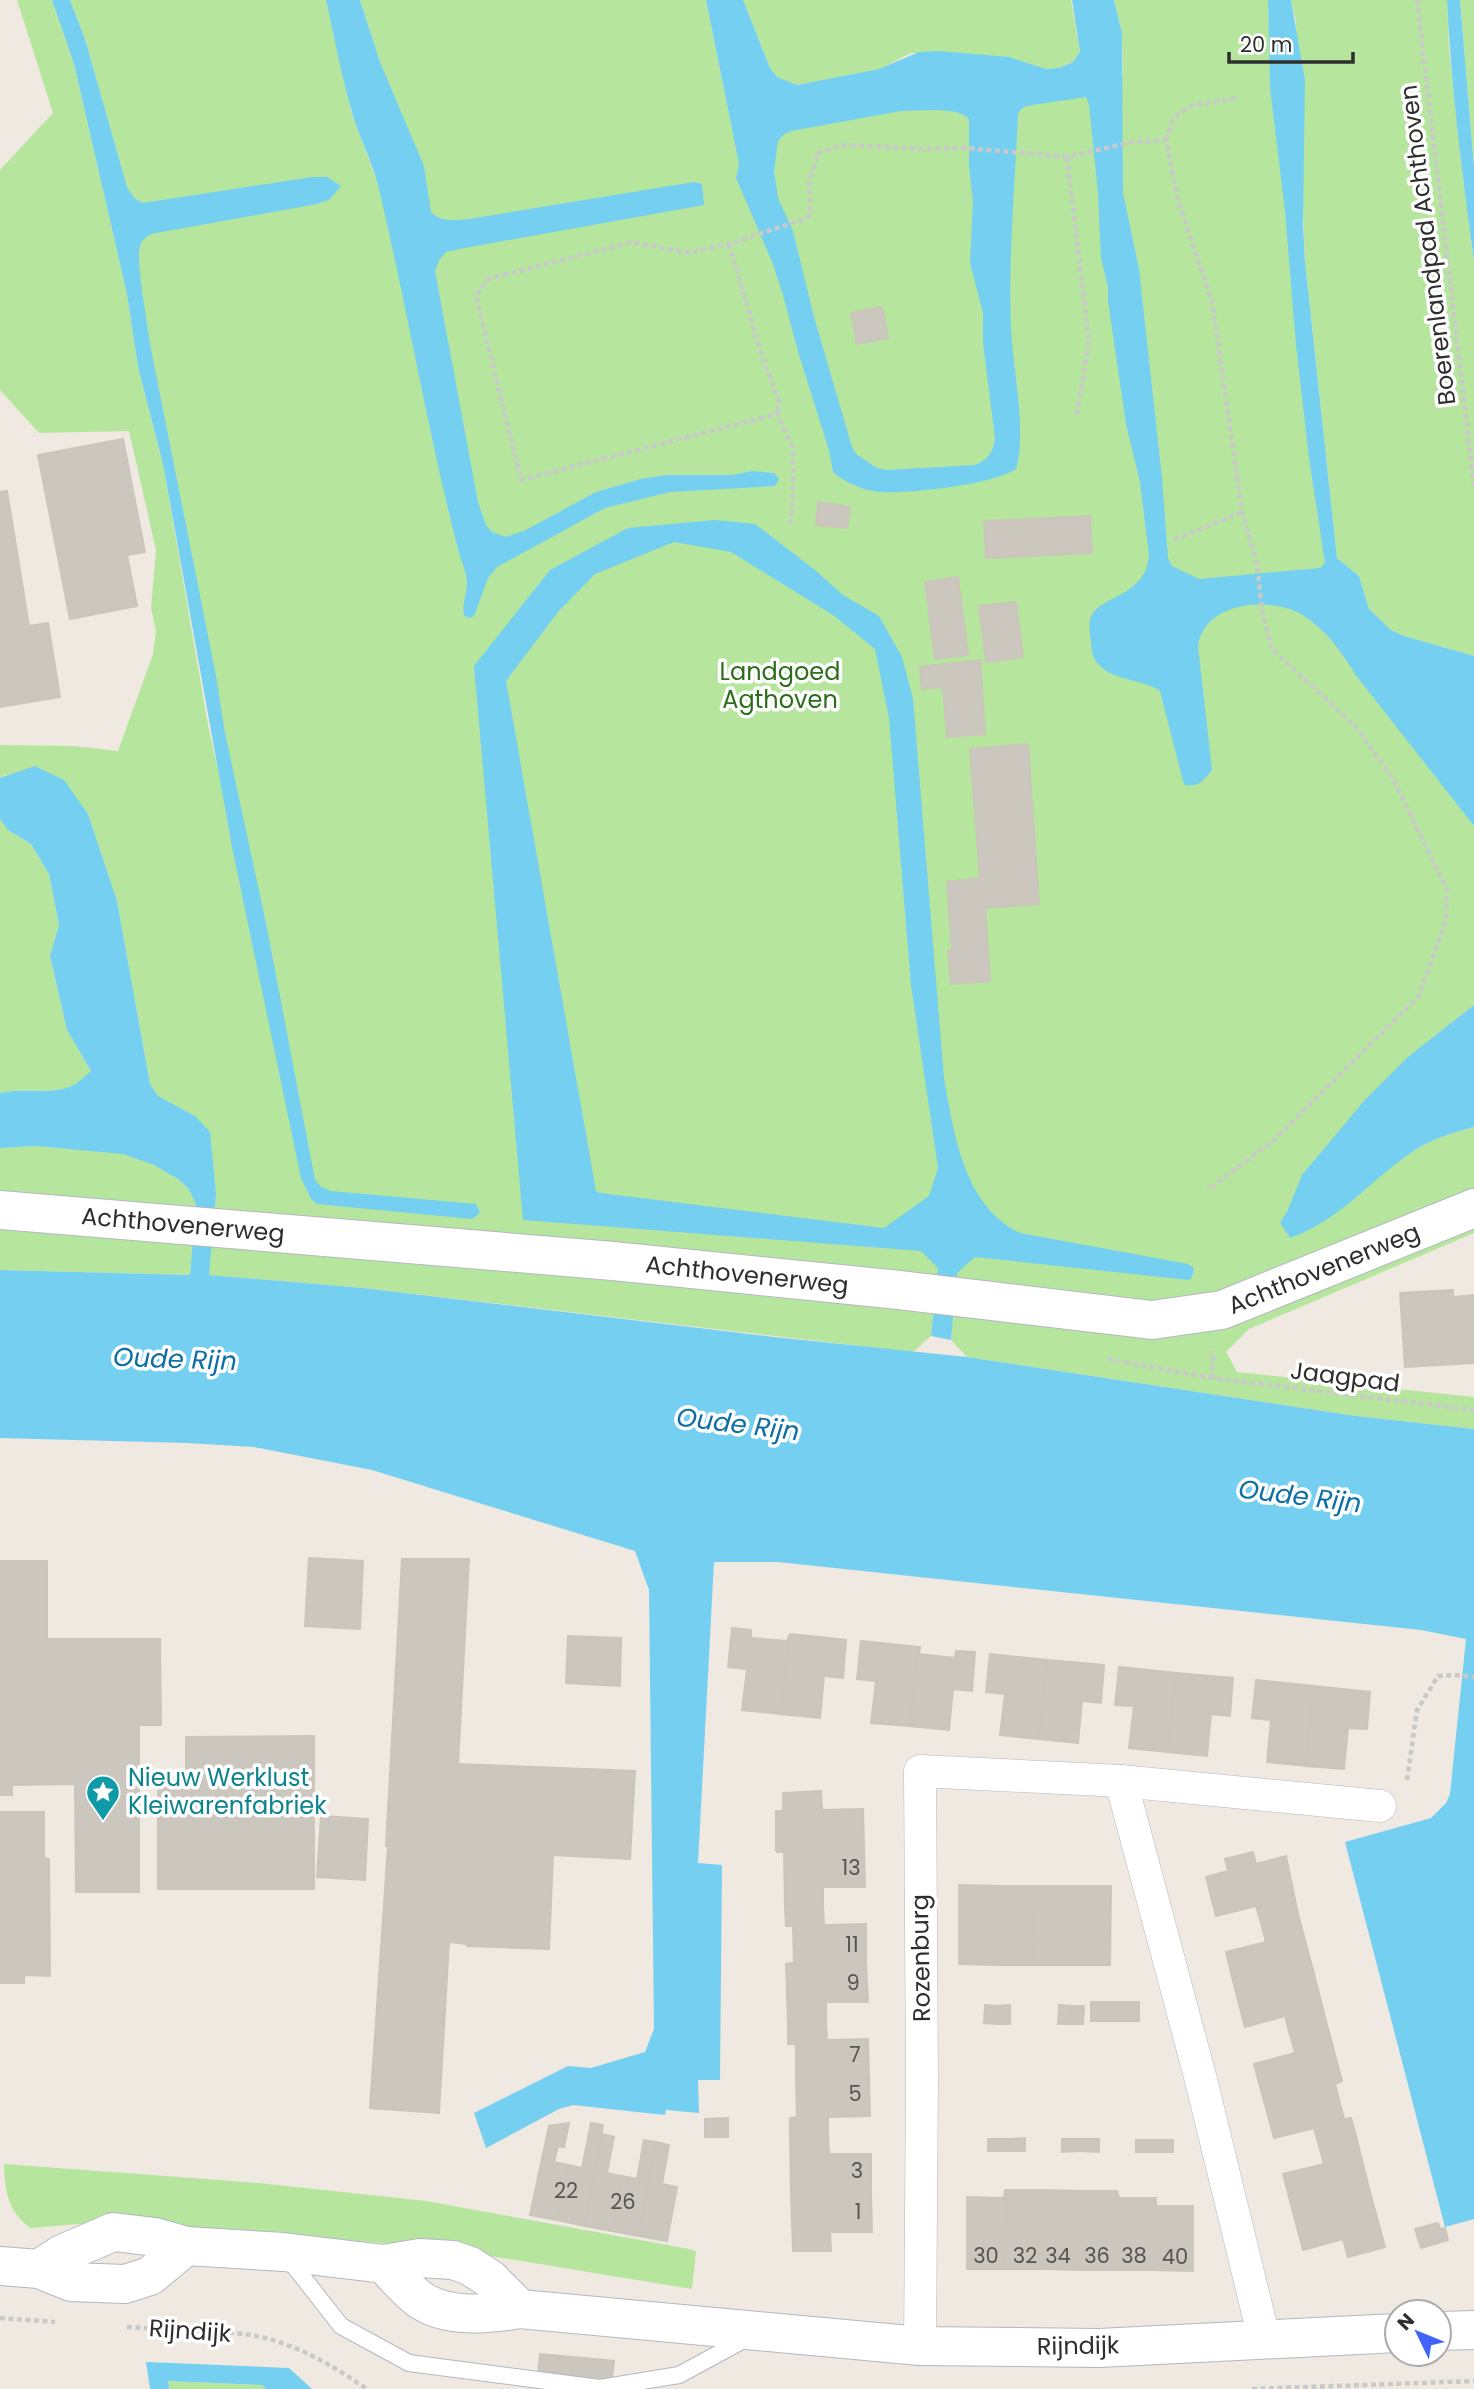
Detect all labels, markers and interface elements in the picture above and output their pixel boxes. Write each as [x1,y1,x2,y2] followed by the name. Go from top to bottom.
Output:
[1229,21,1353,65] scale bar
[1240,30,1293,59] text: 20 m
[1391,83,1464,407] street label: Boerenlandpad Achthoven
[720,655,840,716] park label: Landgoed Agthoven
[80,1199,286,1250] street label: Achthovenerweg
[1223,1215,1425,1322] street label: Achthovenerweg
[644,1247,850,1302] street label: Achthovenerweg
[113,1339,237,1379] water label: Oude Rijn
[1288,1353,1402,1400] street label: Jaagpad
[674,1399,802,1449] water label: Oude Rijn
[1236,1471,1364,1521] water label: Oude Rijn
[128,1761,327,1822] place label: Nieuw Werklust Kleiwarenfabriek
[84,1773,122,1822] place icon: Nieuw Werklust Kleiwarenfabriek
[841,1853,861,1882] house number: 13
[903,1894,938,2022] street label: Rozenburg
[845,1930,859,1959] house number: 11
[846,1968,860,1997] house number: 9
[849,2040,861,2069] house number: 7
[848,2079,862,2108] house number: 5
[851,2156,863,2185] house number: 3
[554,2176,578,2205] house number: 22
[610,2187,636,2216] house number: 26
[855,2197,861,2226] house number: 1
[973,2241,999,2270] house number: 30
[1013,2241,1037,2270] house number: 32
[1045,2241,1071,2270] house number: 34
[1084,2241,1110,2270] house number: 36
[1121,2241,1147,2270] house number: 38
[1162,2242,1188,2271] house number: 40
[1383,2298,1453,2368] north arrow
[1391,2307,1421,2336] text: N
[148,2311,233,2350] street label: Rijndijk
[1037,2328,1120,2363] street label: Rijndijk

